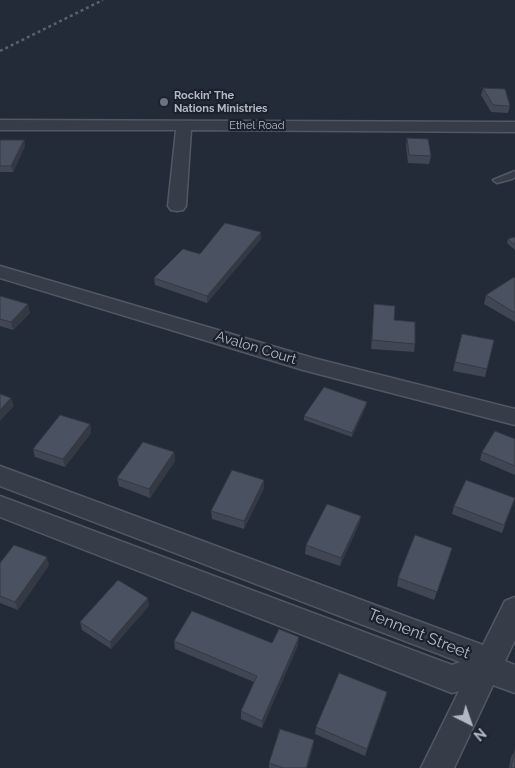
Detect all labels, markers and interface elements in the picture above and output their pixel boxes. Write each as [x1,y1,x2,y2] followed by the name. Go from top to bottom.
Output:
[174,89,267,115] place label: Rockin’ The Nations Ministries
[158,96,170,108] marker: Rockin’ The Nations Ministries
[229,119,285,133] street label: Ethel Road
[214,328,298,368] street label: Avalon Court
[365,605,473,663] street label: Tennent Street
[445,698,495,748] north arrow
[471,725,489,744] text: N

